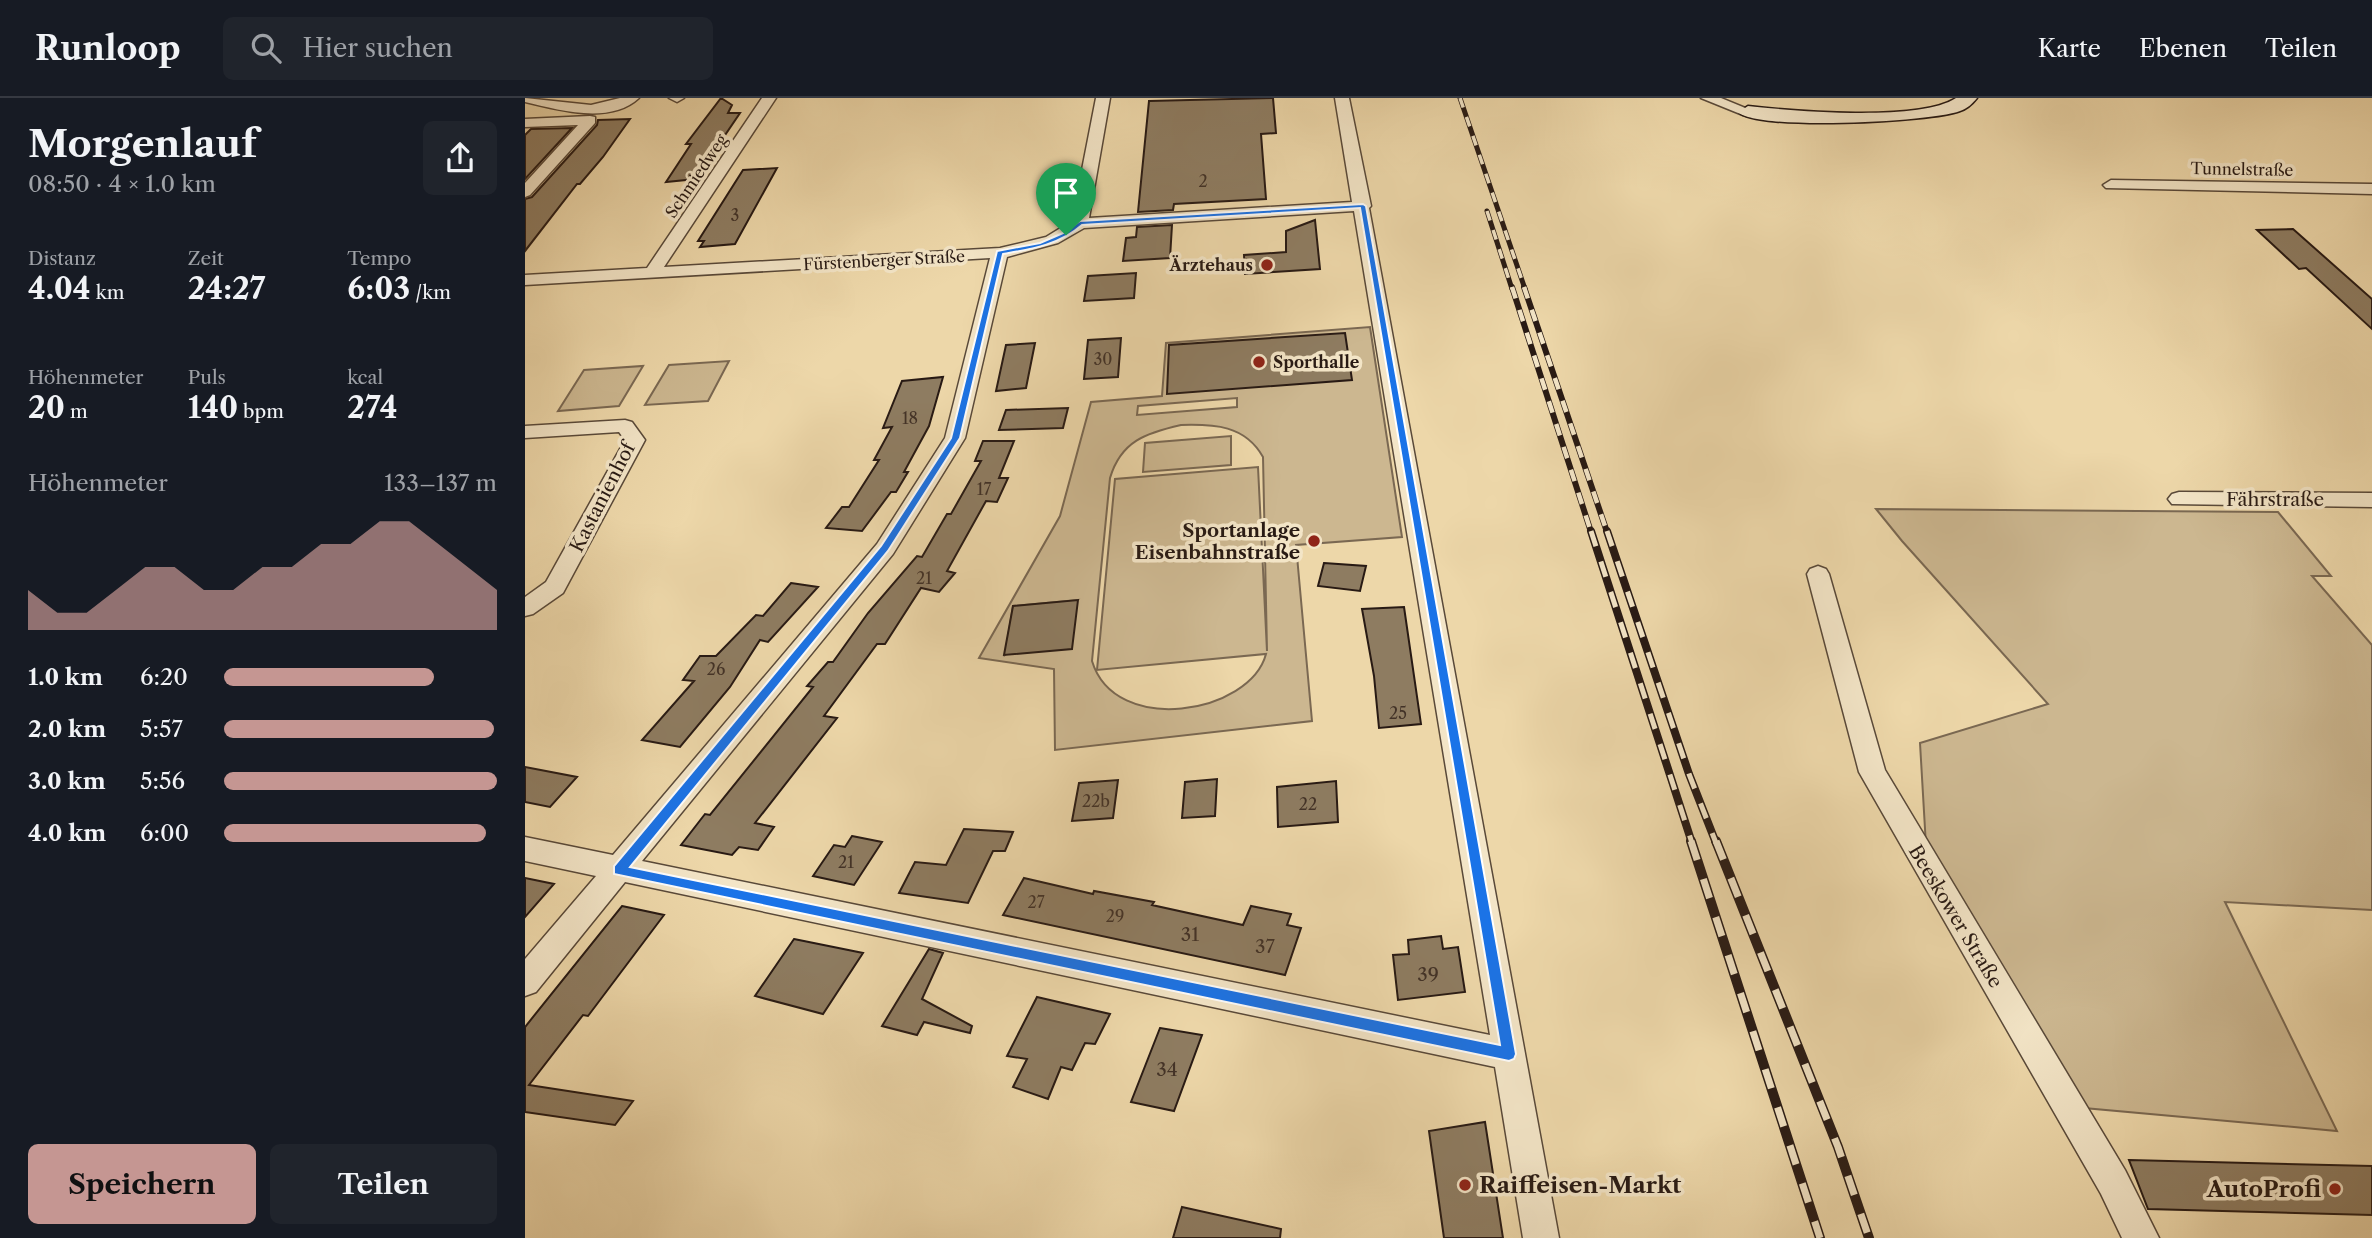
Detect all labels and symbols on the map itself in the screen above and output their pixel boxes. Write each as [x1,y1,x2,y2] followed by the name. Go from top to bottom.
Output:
[661,130,732,222] street label: Schmiedweg
[2190,158,2294,180] street label: Tunnelstraße
[1036,163,1096,235] pin
[1198,171,1208,191] house number: 2
[731,205,739,225] house number: 3
[803,246,965,274] street label: Fürstenberger Straße
[1169,255,1253,275] place label: Ärztehaus
[1259,257,1275,273] marker: Ärztehaus
[1094,349,1112,369] house number: 30
[1273,352,1360,372] place label: Sporthalle
[1251,354,1267,370] marker: Sporthalle
[902,408,918,428] house number: 18
[565,436,641,556] street label: Kastanienhof
[977,479,991,499] house number: 17
[2226,488,2324,511] street label: Fährstraße
[1135,519,1300,564] place label: Sportanlage Eisenbahnstraße
[1306,533,1322,549] marker: Sportanlage Eisenbahnstraße
[916,568,932,588] house number: 21
[707,659,725,679] house number: 26
[1389,703,1407,723] house number: 25
[1082,791,1110,811] house number: 22b
[1299,794,1317,814] house number: 22
[1904,841,2007,992] street label: Beeskower Straße
[838,852,854,872] house number: 21
[1027,892,1045,912] house number: 27
[1106,906,1124,926] house number: 29
[1181,923,1199,946] house number: 31
[1255,935,1276,958] house number: 37
[1417,963,1439,986] house number: 39
[1156,1058,1178,1081] house number: 34
[1479,1171,1682,1199] place label: Raiffeisen-Markt
[2206,1175,2321,1203] place label: AutoProfi
[1457,1177,1473,1193] marker: Raiffeisen-Markt
[2327,1181,2343,1197] marker: AutoProfi

